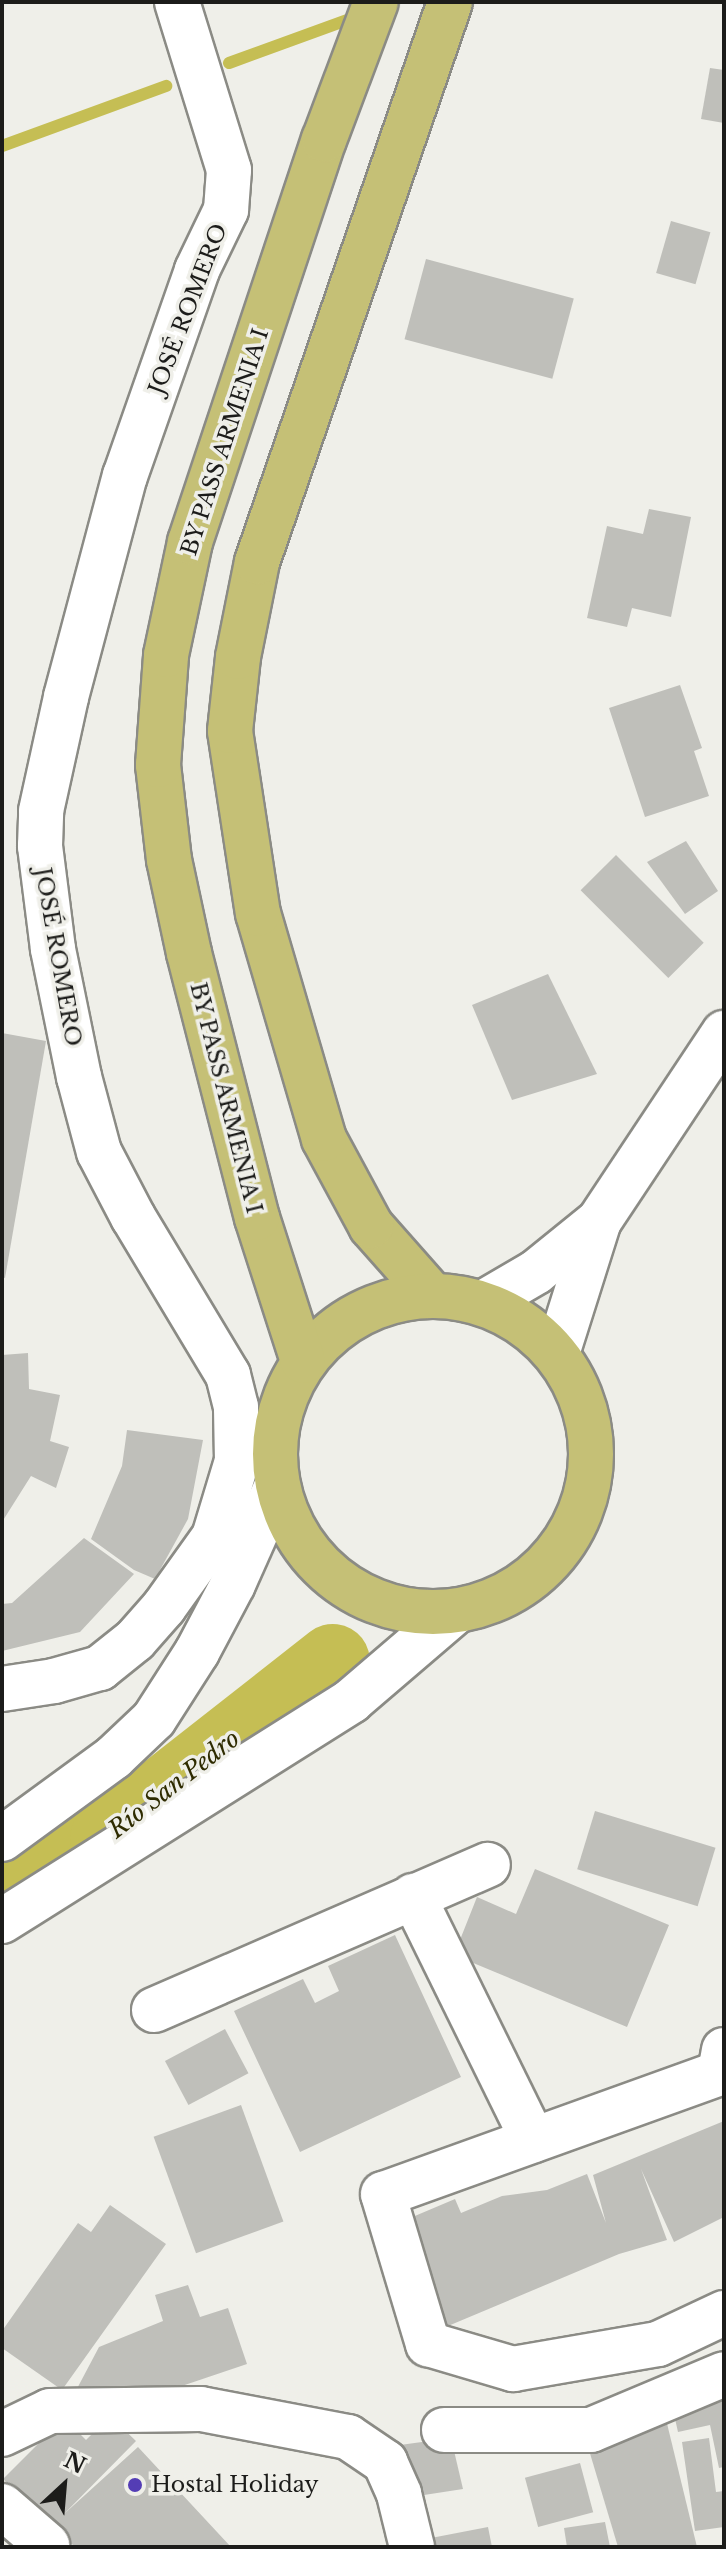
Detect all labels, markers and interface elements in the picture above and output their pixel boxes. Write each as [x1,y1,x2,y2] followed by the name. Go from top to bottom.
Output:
[143,220,233,398] street label: JOSÉ ROMERO
[175,324,275,560] street label: BY PASS ARMENIA I
[29,866,87,1048] street label: JOSÉ ROMERO
[184,978,268,1218] street label: BY PASS ARMENIA I
[102,1724,246,1844] water label: Río San Pedro
[24,2445,104,2525] north arrow
[60,2446,90,2480] text: N
[151,2472,319,2498] place label: Hostal Holiday
[126,2476,144,2494] marker: Hostal Holiday

